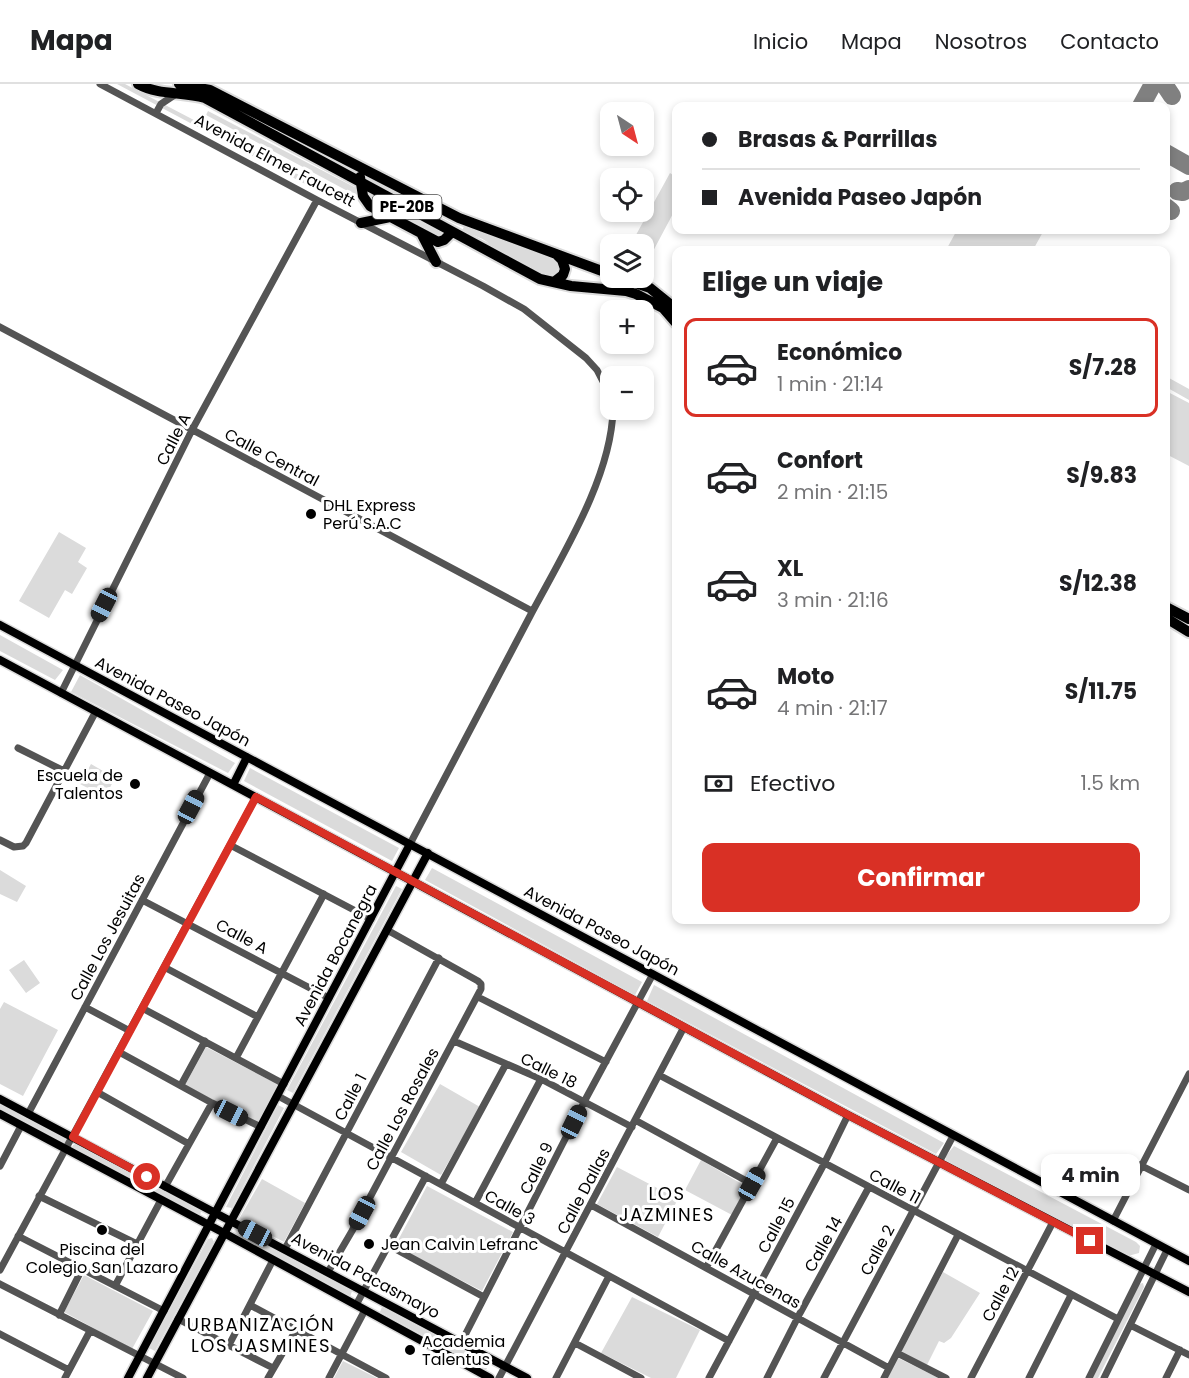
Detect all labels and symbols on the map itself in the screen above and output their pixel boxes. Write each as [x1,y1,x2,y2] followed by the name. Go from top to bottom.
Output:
[600,102,654,156] north arrow
[190,108,359,213] street label: Avenida Elmer Faucett
[372,195,442,219] road number: PE-20B
[150,409,197,469] street label: Calle A
[220,423,323,492] street label: Calle Central
[323,494,416,535] place label: DHL Express Perú S.A.C
[304,507,318,521] marker: DHL Express Perú S.A.C
[88,585,120,625] car
[91,651,255,752] street label: Avenida Paseo Japón
[37,764,123,805] place label: Escuela de Talentos
[128,777,142,791] marker: Escuela de Talentos
[175,787,207,827] car
[64,870,151,1005] street label: Calle Los Jesuitas
[288,880,383,1030] street label: Avenida Bocanegra
[520,880,684,981] street label: Avenida Paseo Japón
[212,913,272,960] street label: Calle A
[360,1044,445,1175] street label: Calle Los Rosales
[517,1047,581,1094] street label: Calle 18
[328,1070,372,1125] street label: Calle 1
[211,1097,251,1129] car
[558,1102,590,1142] car
[514,1138,559,1198] street label: Calle 9
[551,1144,616,1238] street label: Calle Dallas
[1040,1154,1140,1196] callout: 4 min
[133,1163,160,1190] route start
[865,1163,925,1210] street label: Calle 11
[735,1164,769,1204] car
[619,1181,715,1227] district label: LOS JAZMINES
[480,1184,539,1231] street label: Calle 3
[346,1193,378,1233] car
[752,1193,801,1257] street label: Calle 15
[799,1212,848,1276] street label: Calle 14
[235,1217,275,1249] car
[855,1221,900,1280] street label: Calle 2
[95,1223,109,1237] marker: Piscina del Colegio San Lazaro
[287,1226,444,1324] street label: Avenida Pacasmayo
[1076,1227,1103,1254] route end
[381,1233,538,1256] place label: Jean Calvin Lefranc
[687,1235,805,1314] street label: Calle Azucenas
[362,1237,376,1251] marker: Jean Calvin Lefranc
[26,1238,178,1279] place label: Piscina del Colegio San Lazaro
[976,1263,1025,1326] street label: Calle 12
[187,1312,335,1358] district label: URBANIZACIÓN LOS JASMINES
[422,1330,505,1371] place label: Academia Talentus
[403,1343,417,1357] marker: Academia Talentus

